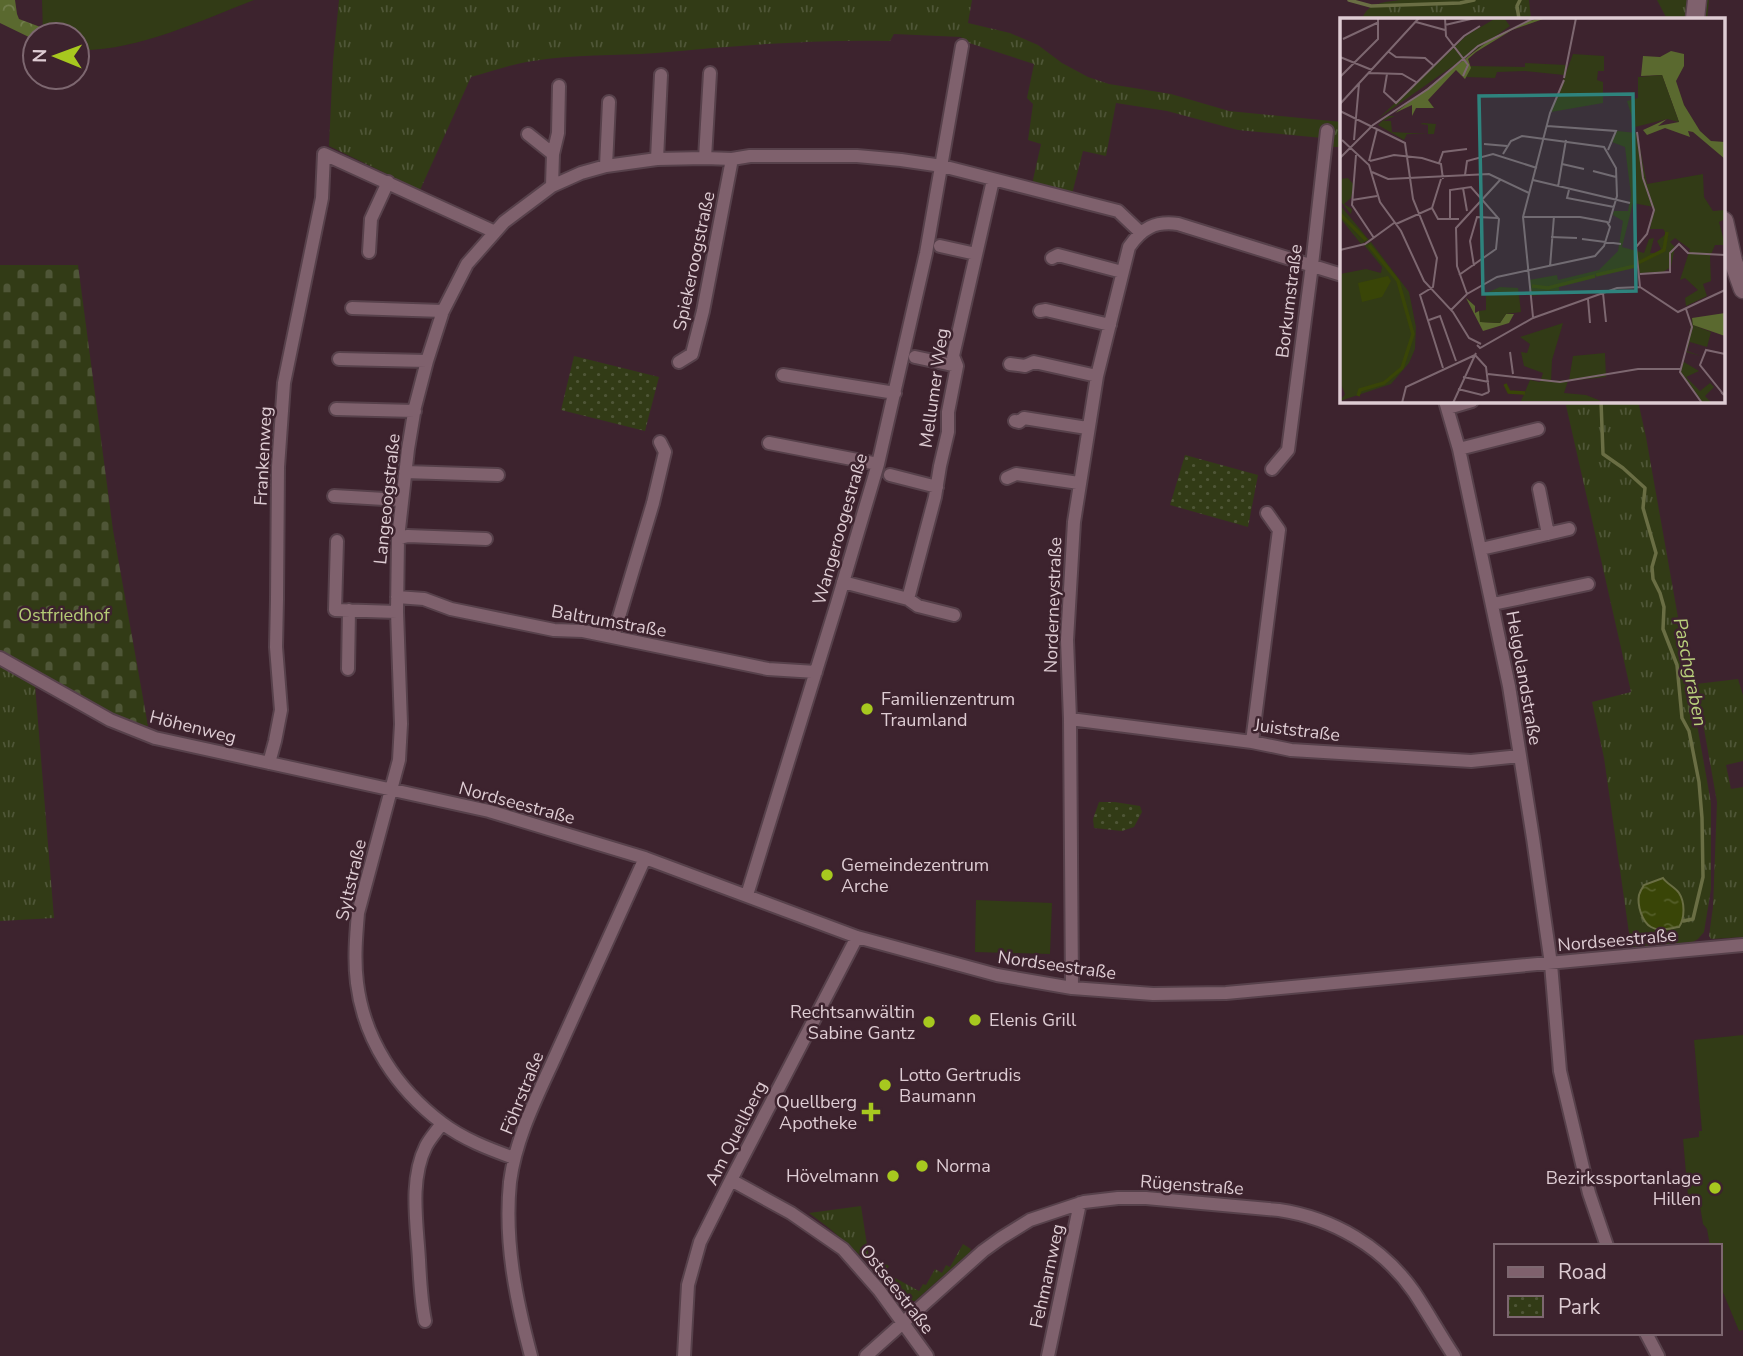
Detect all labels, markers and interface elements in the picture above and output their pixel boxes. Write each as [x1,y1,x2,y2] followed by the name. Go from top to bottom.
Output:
[1340,18,1726,402] inset map
[21,21,91,91] north arrow
[27,48,53,63] text: N
[668,189,720,333] street label: Spiekeroogstraße
[1270,243,1308,359] street label: Borkumstraße
[914,327,954,449] street label: Mellumer Weg
[248,406,278,506] street label: Frankenweg
[368,432,406,566] street label: Langeoogstraße
[807,450,873,608] street label: Wangeroogestraße
[1039,536,1067,674] street label: Norderneystraße
[550,599,668,643] street label: Baltrumstraße
[18,603,111,627] park label: Ostfriedhof
[1500,609,1548,747] street label: Helgolandstraße
[1667,615,1713,729] water label: Paschgraben
[881,687,1015,732] place label: Familienzentrum Traumland
[859,701,875,717] marker: Familienzentrum Traumland
[147,705,239,749] street label: Höhenweg
[1252,713,1341,747] street label: Juiststraße
[456,776,578,830] street label: Nordseestraße
[330,837,372,923] street label: Syltstraße
[841,853,989,898] place label: Gemeindezentrum Arche
[819,867,835,883] marker: Gemeindezentrum Arche
[1556,923,1678,957] street label: Nordseestraße
[996,945,1118,985] street label: Nordseestraße
[790,1000,915,1045] place label: Rechtsanwältin Sabine Gantz
[989,1008,1077,1032] place label: Elenis Grill
[967,1012,983,1028] marker: Elenis Grill
[921,1014,937,1030] marker: Rechtsanwältin Sabine Gantz
[494,1048,550,1138] street label: Föhrstraße
[899,1063,1021,1108] place label: Lotto Gertrudis Baumann
[699,1077,773,1189] street label: Am Quellberg
[877,1077,893,1093] marker: Lotto Gertrudis Baumann
[776,1090,857,1135] place label: Quellberg Apotheke
[863,1104,879,1120] marker: Quellberg Apotheke
[936,1154,991,1178] place label: Norma
[914,1158,930,1174] marker: Norma
[786,1164,879,1188] place label: Hövelmann
[1546,1166,1701,1211] place label: Bezirkssportanlage Hillen
[885,1168,901,1184] marker: Hövelmann
[1139,1169,1245,1201] street label: Rügenstraße
[1707,1180,1723,1196] marker: Bezirkssportanlage Hillen
[1024,1222,1070,1330] street label: Fehmarnweg
[854,1239,940,1339] street label: Ostseestraße
[1494,1244,1722,1335] legend
[1558,1258,1607,1286] text: Road
[1558,1293,1600,1321] text: Park

